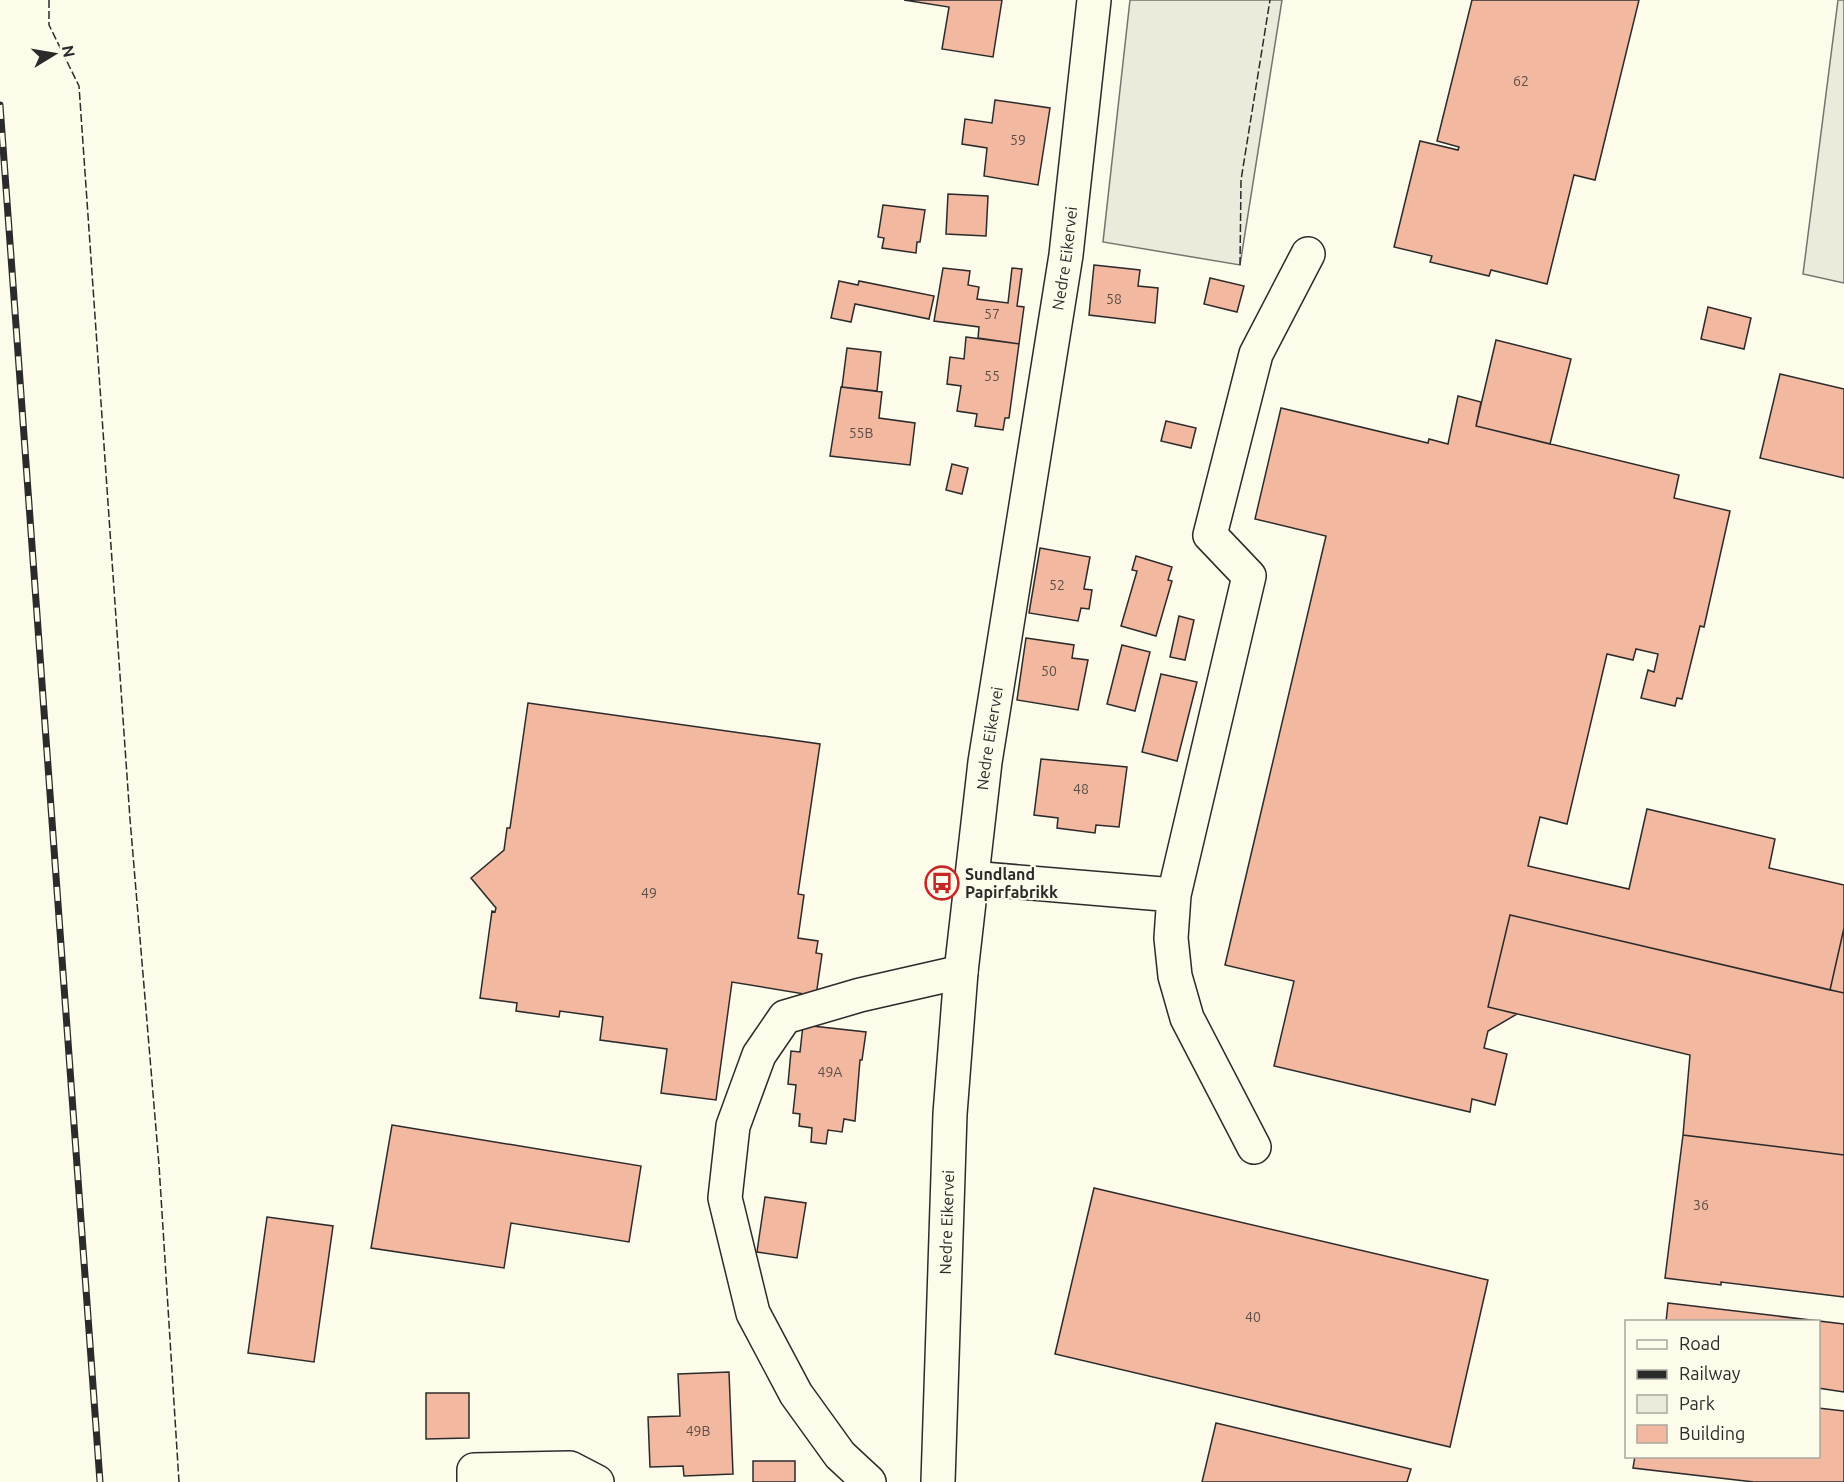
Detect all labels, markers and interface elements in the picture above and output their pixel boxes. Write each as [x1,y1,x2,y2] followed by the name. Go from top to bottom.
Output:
[24,24,84,84] north arrow
[59,44,79,59] text: N
[1513,73,1529,89] house number: 62
[1010,132,1026,148] house number: 59
[1048,205,1080,311] street label: Nedre Eikervei
[1106,291,1122,307] house number: 58
[984,306,1000,322] house number: 57
[984,368,1000,384] house number: 55
[849,425,873,441] house number: 55B
[1049,577,1065,593] house number: 52
[1041,663,1057,679] house number: 50
[973,685,1006,791] street label: Nedre Eikervei
[1073,781,1089,797] house number: 48
[924,865,960,901] bus stop icon: Sundland Papirfabrikk
[965,865,1058,901] place label: Sundland Papirfabrikk
[641,885,657,901] house number: 49
[818,1064,842,1080] house number: 49A
[936,1170,957,1275] street label: Nedre Eikervei
[1693,1197,1709,1213] house number: 36
[1245,1309,1261,1325] house number: 40
[1625,1320,1820,1458] legend
[1679,1333,1721,1353] text: Road
[1679,1363,1741,1383] text: Railway
[1679,1393,1715,1413] text: Park
[686,1423,710,1439] house number: 49B
[1679,1423,1745,1443] text: Building

